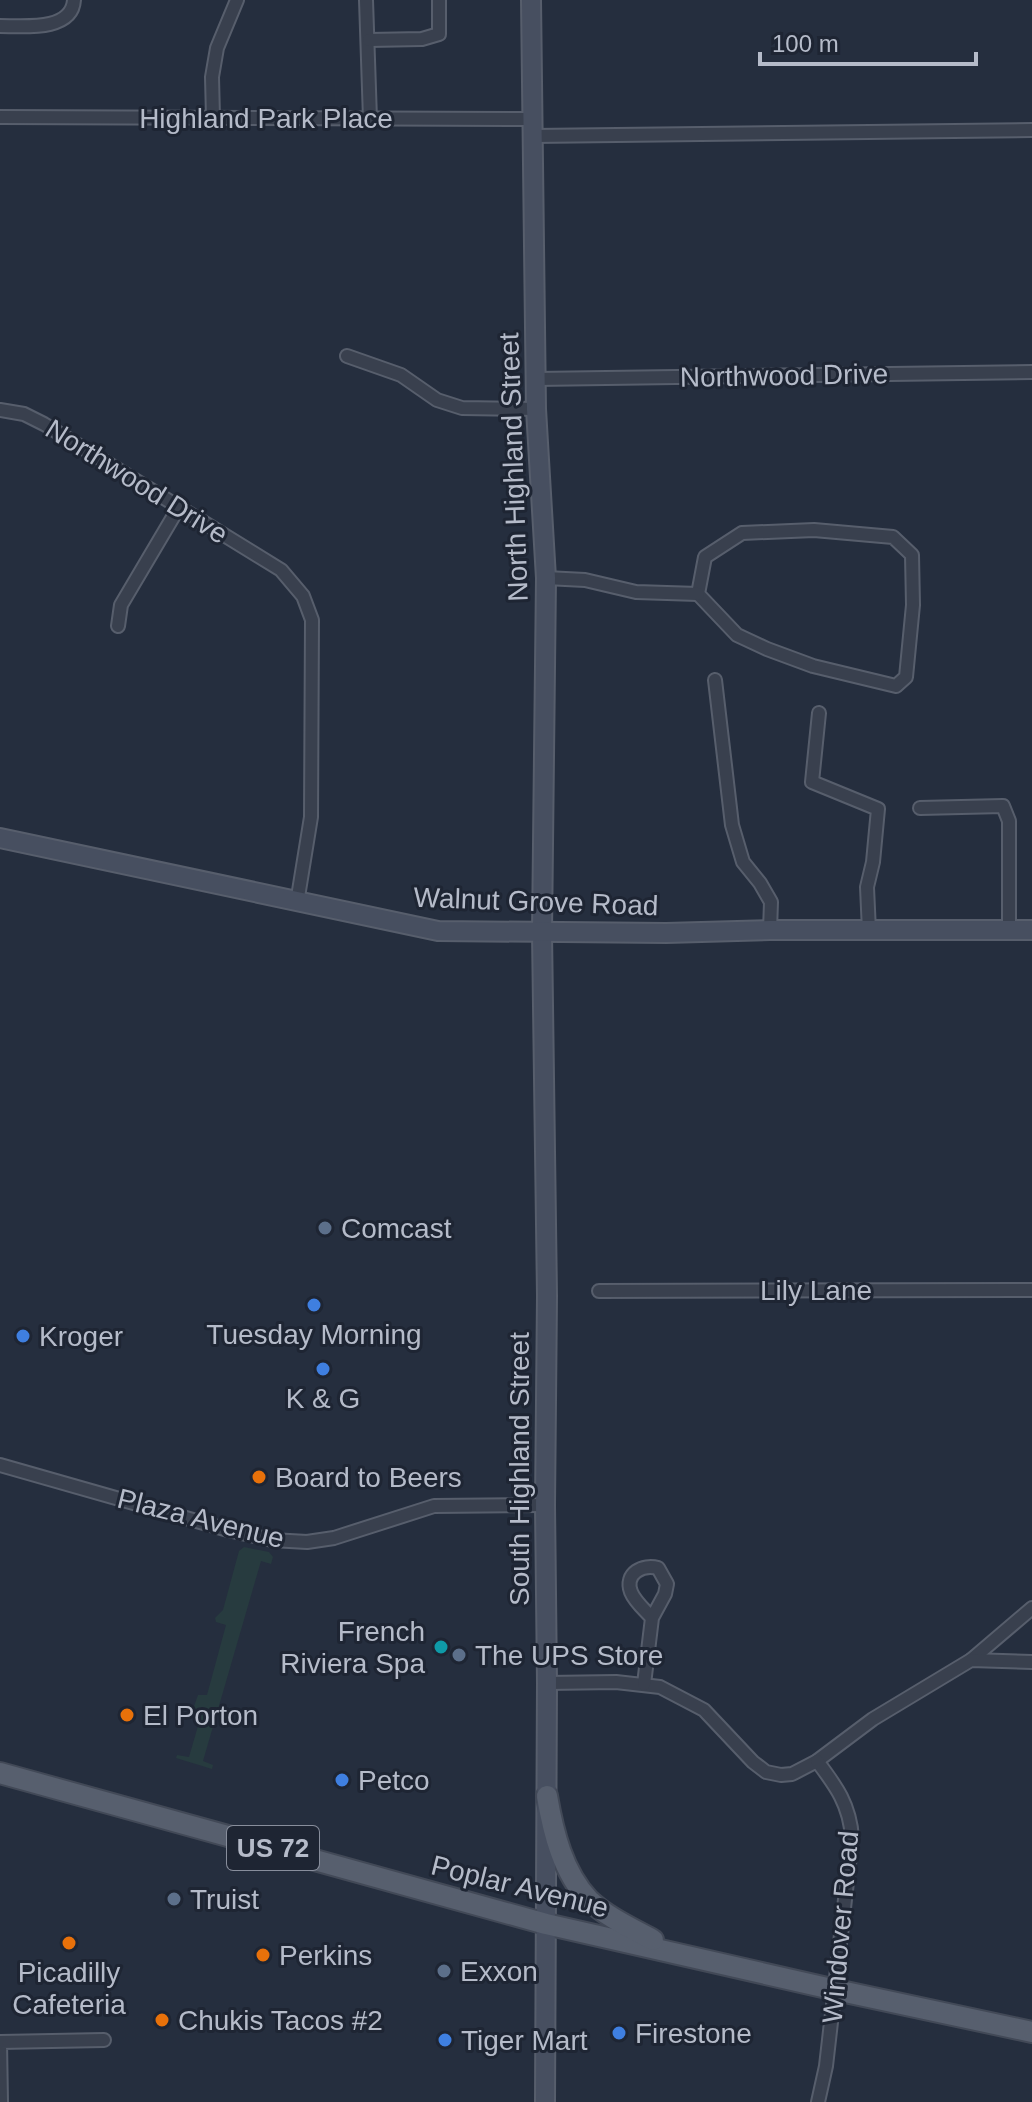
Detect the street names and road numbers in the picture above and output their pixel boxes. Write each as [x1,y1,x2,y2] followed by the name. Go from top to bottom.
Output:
[139,103,393,134] street label: Highland Park Place
[493,332,534,602] street label: North Highland Street
[679,358,889,393] street label: Northwood Drive
[40,413,233,550] street label: Northwood Drive
[413,882,659,921] street label: Walnut Grove Road
[760,1275,872,1306] street label: Lily Lane
[504,1332,535,1606] street label: South Highland Street
[114,1483,287,1554] street label: Plaza Avenue
[227,1826,319,1870] road number: US 72
[817,1830,864,2025] street label: Windover Road
[428,1849,612,1923] street label: Poplar Avenue

